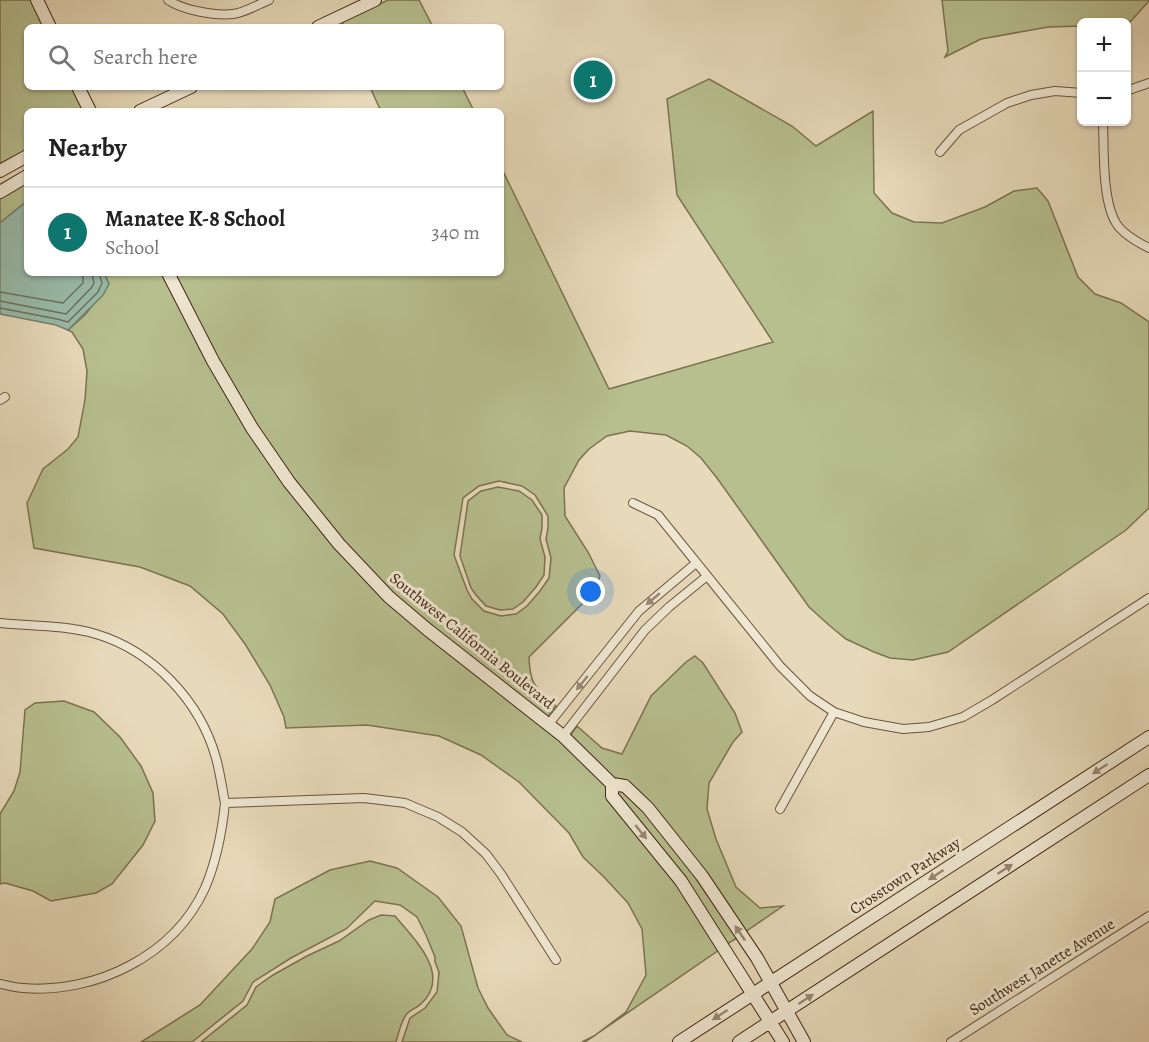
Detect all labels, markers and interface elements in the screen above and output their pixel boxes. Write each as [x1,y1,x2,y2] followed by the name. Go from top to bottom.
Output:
[1077,18,1131,126] map controls
[1077,18,1131,72] button: +
[24,24,504,90] search box
[45,41,78,74] icon: search
[93,42,198,72] text: Search here
[574,58,612,103] pin: 1
[1077,72,1131,126] button: −
[48,130,127,165] text: Nearby
[105,204,285,234] text: Manatee K-8 School
[64,219,71,246] text: 1
[431,219,480,246] text: 340 m
[105,234,159,261] text: School
[385,568,559,715] street label: Southwest California Boulevard
[576,577,605,606] your location
[645,593,661,606] one-way arrow
[575,675,588,691] one-way arrow
[1092,763,1108,774] one-way arrow
[635,824,648,840] one-way arrow
[845,831,965,920] street label: Crosstown Parkway
[996,864,1013,875] one-way arrow
[928,869,945,880] one-way arrow
[965,913,1119,1021] street label: Southwest Janette Avenue
[734,925,746,941] one-way arrow
[798,993,814,1004] one-way arrow
[712,1009,728,1020] one-way arrow

